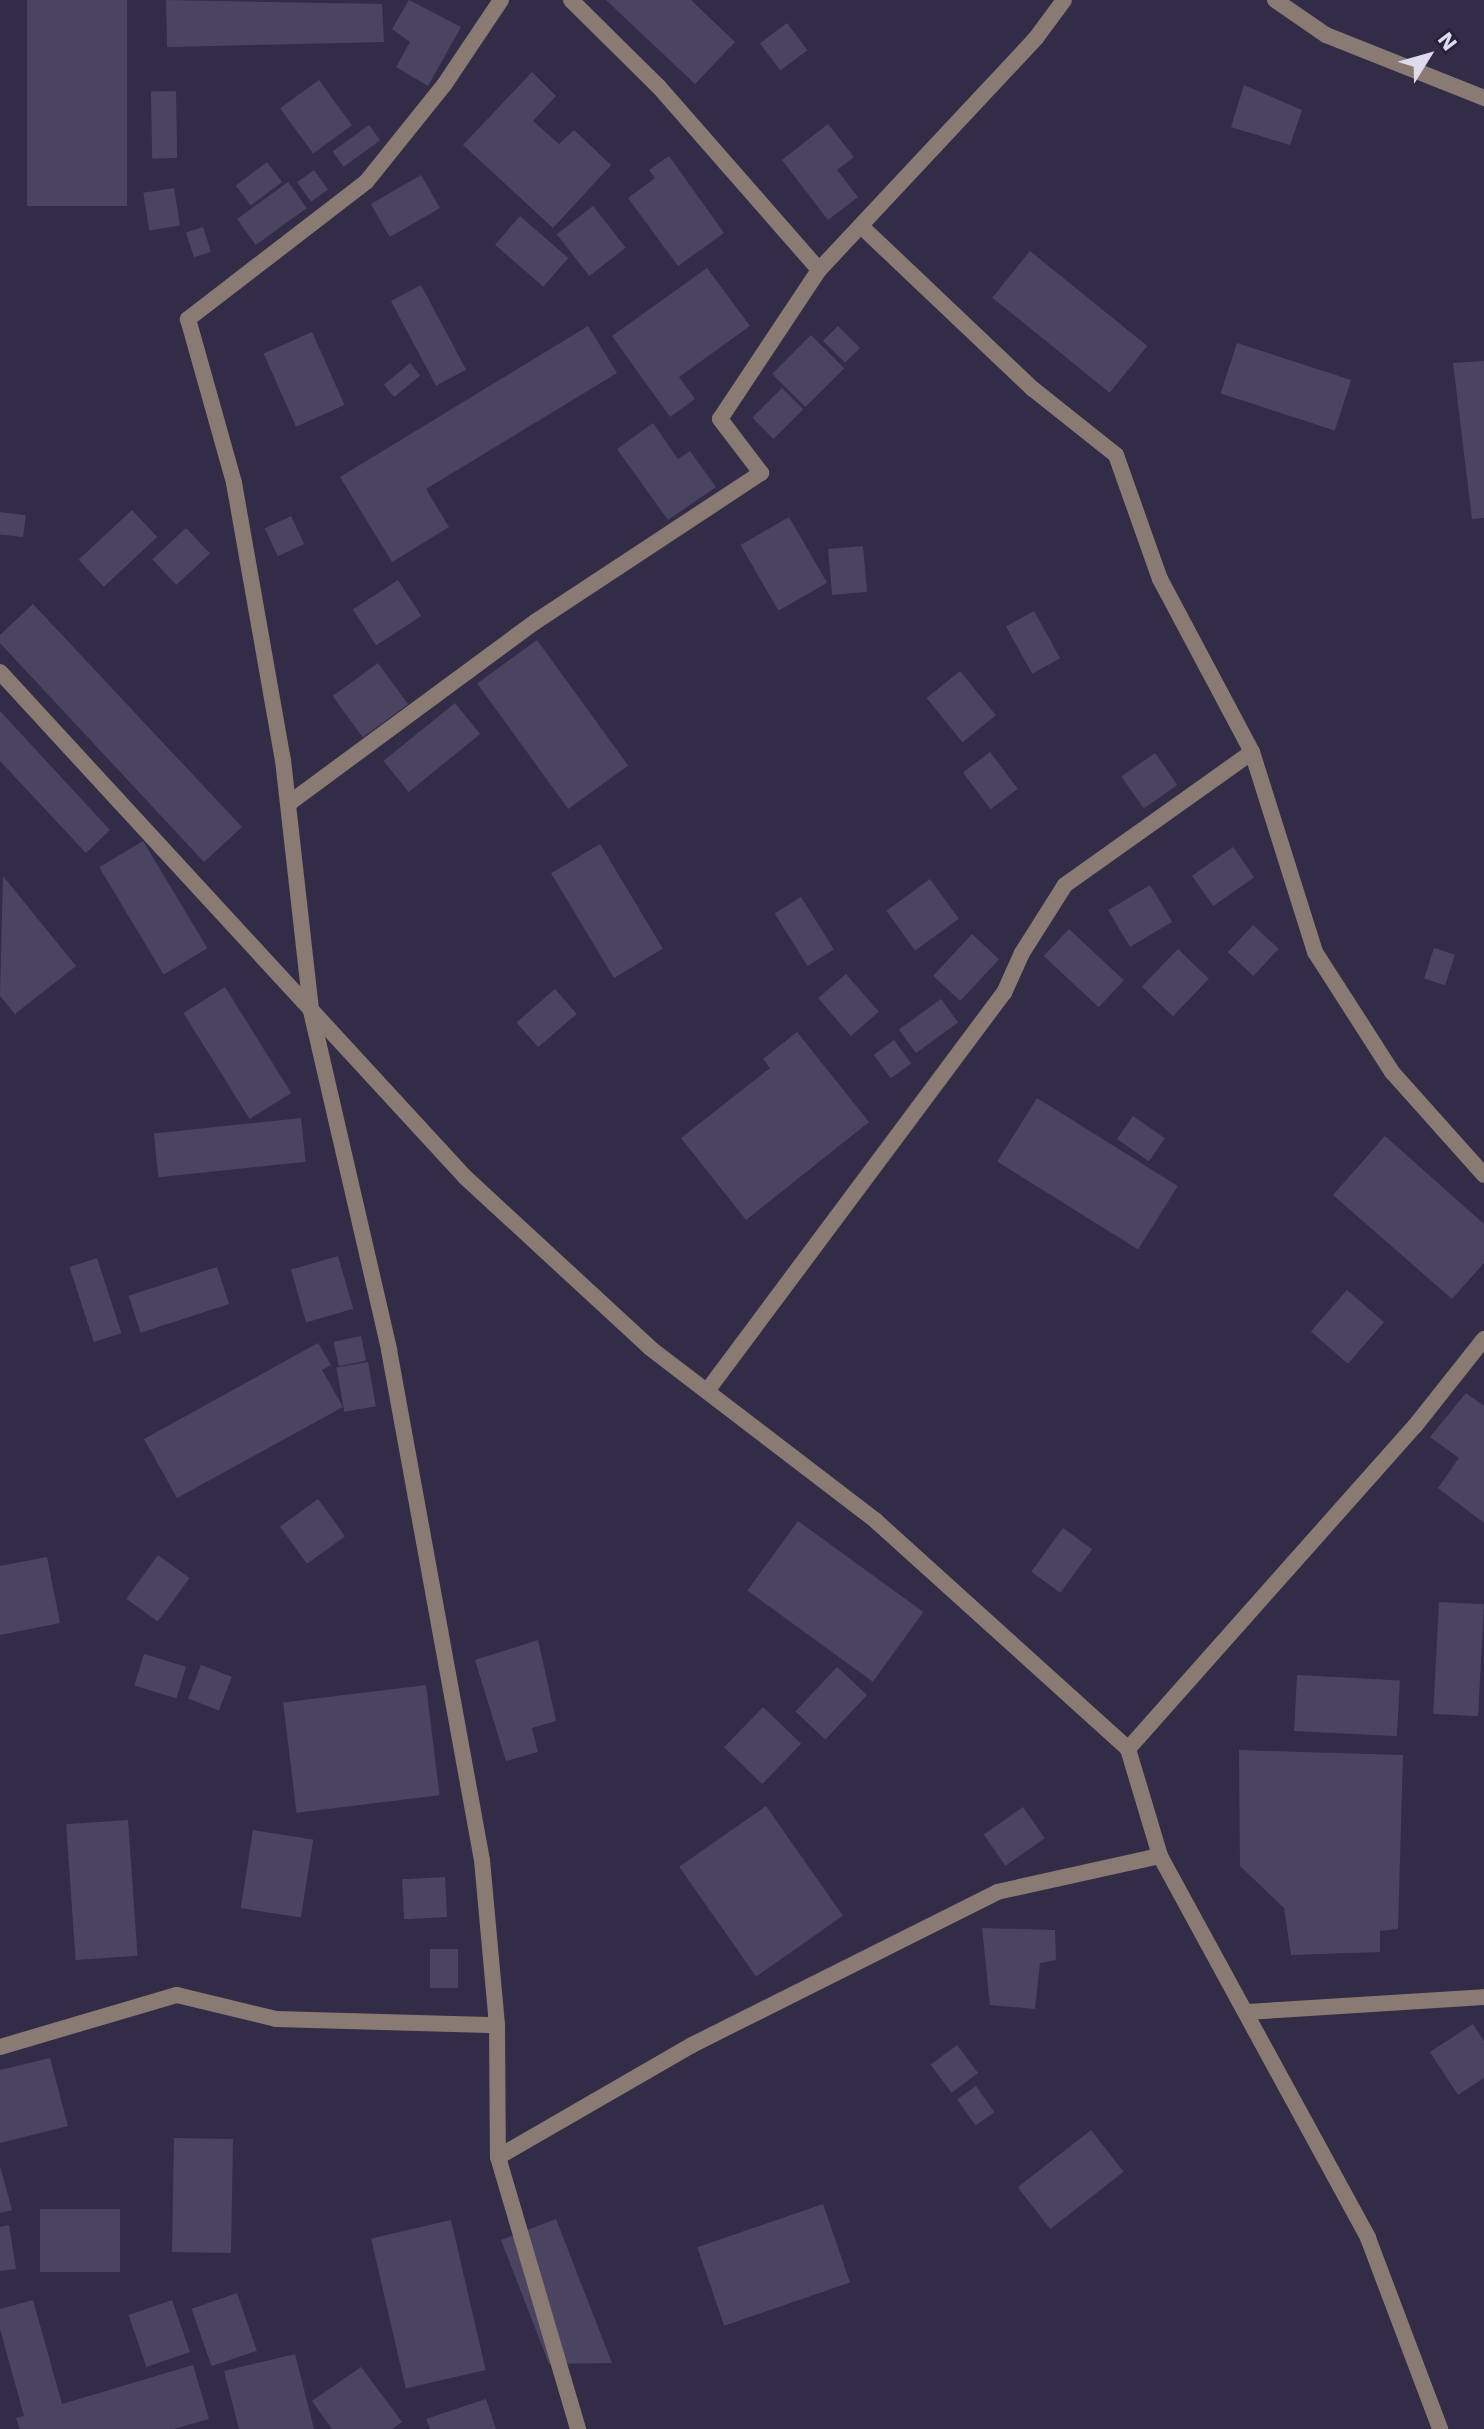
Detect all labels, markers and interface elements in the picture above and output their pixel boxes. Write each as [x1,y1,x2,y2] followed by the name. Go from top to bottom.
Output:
[1388,16,1468,96] north arrow
[1433,27,1462,55] text: N

